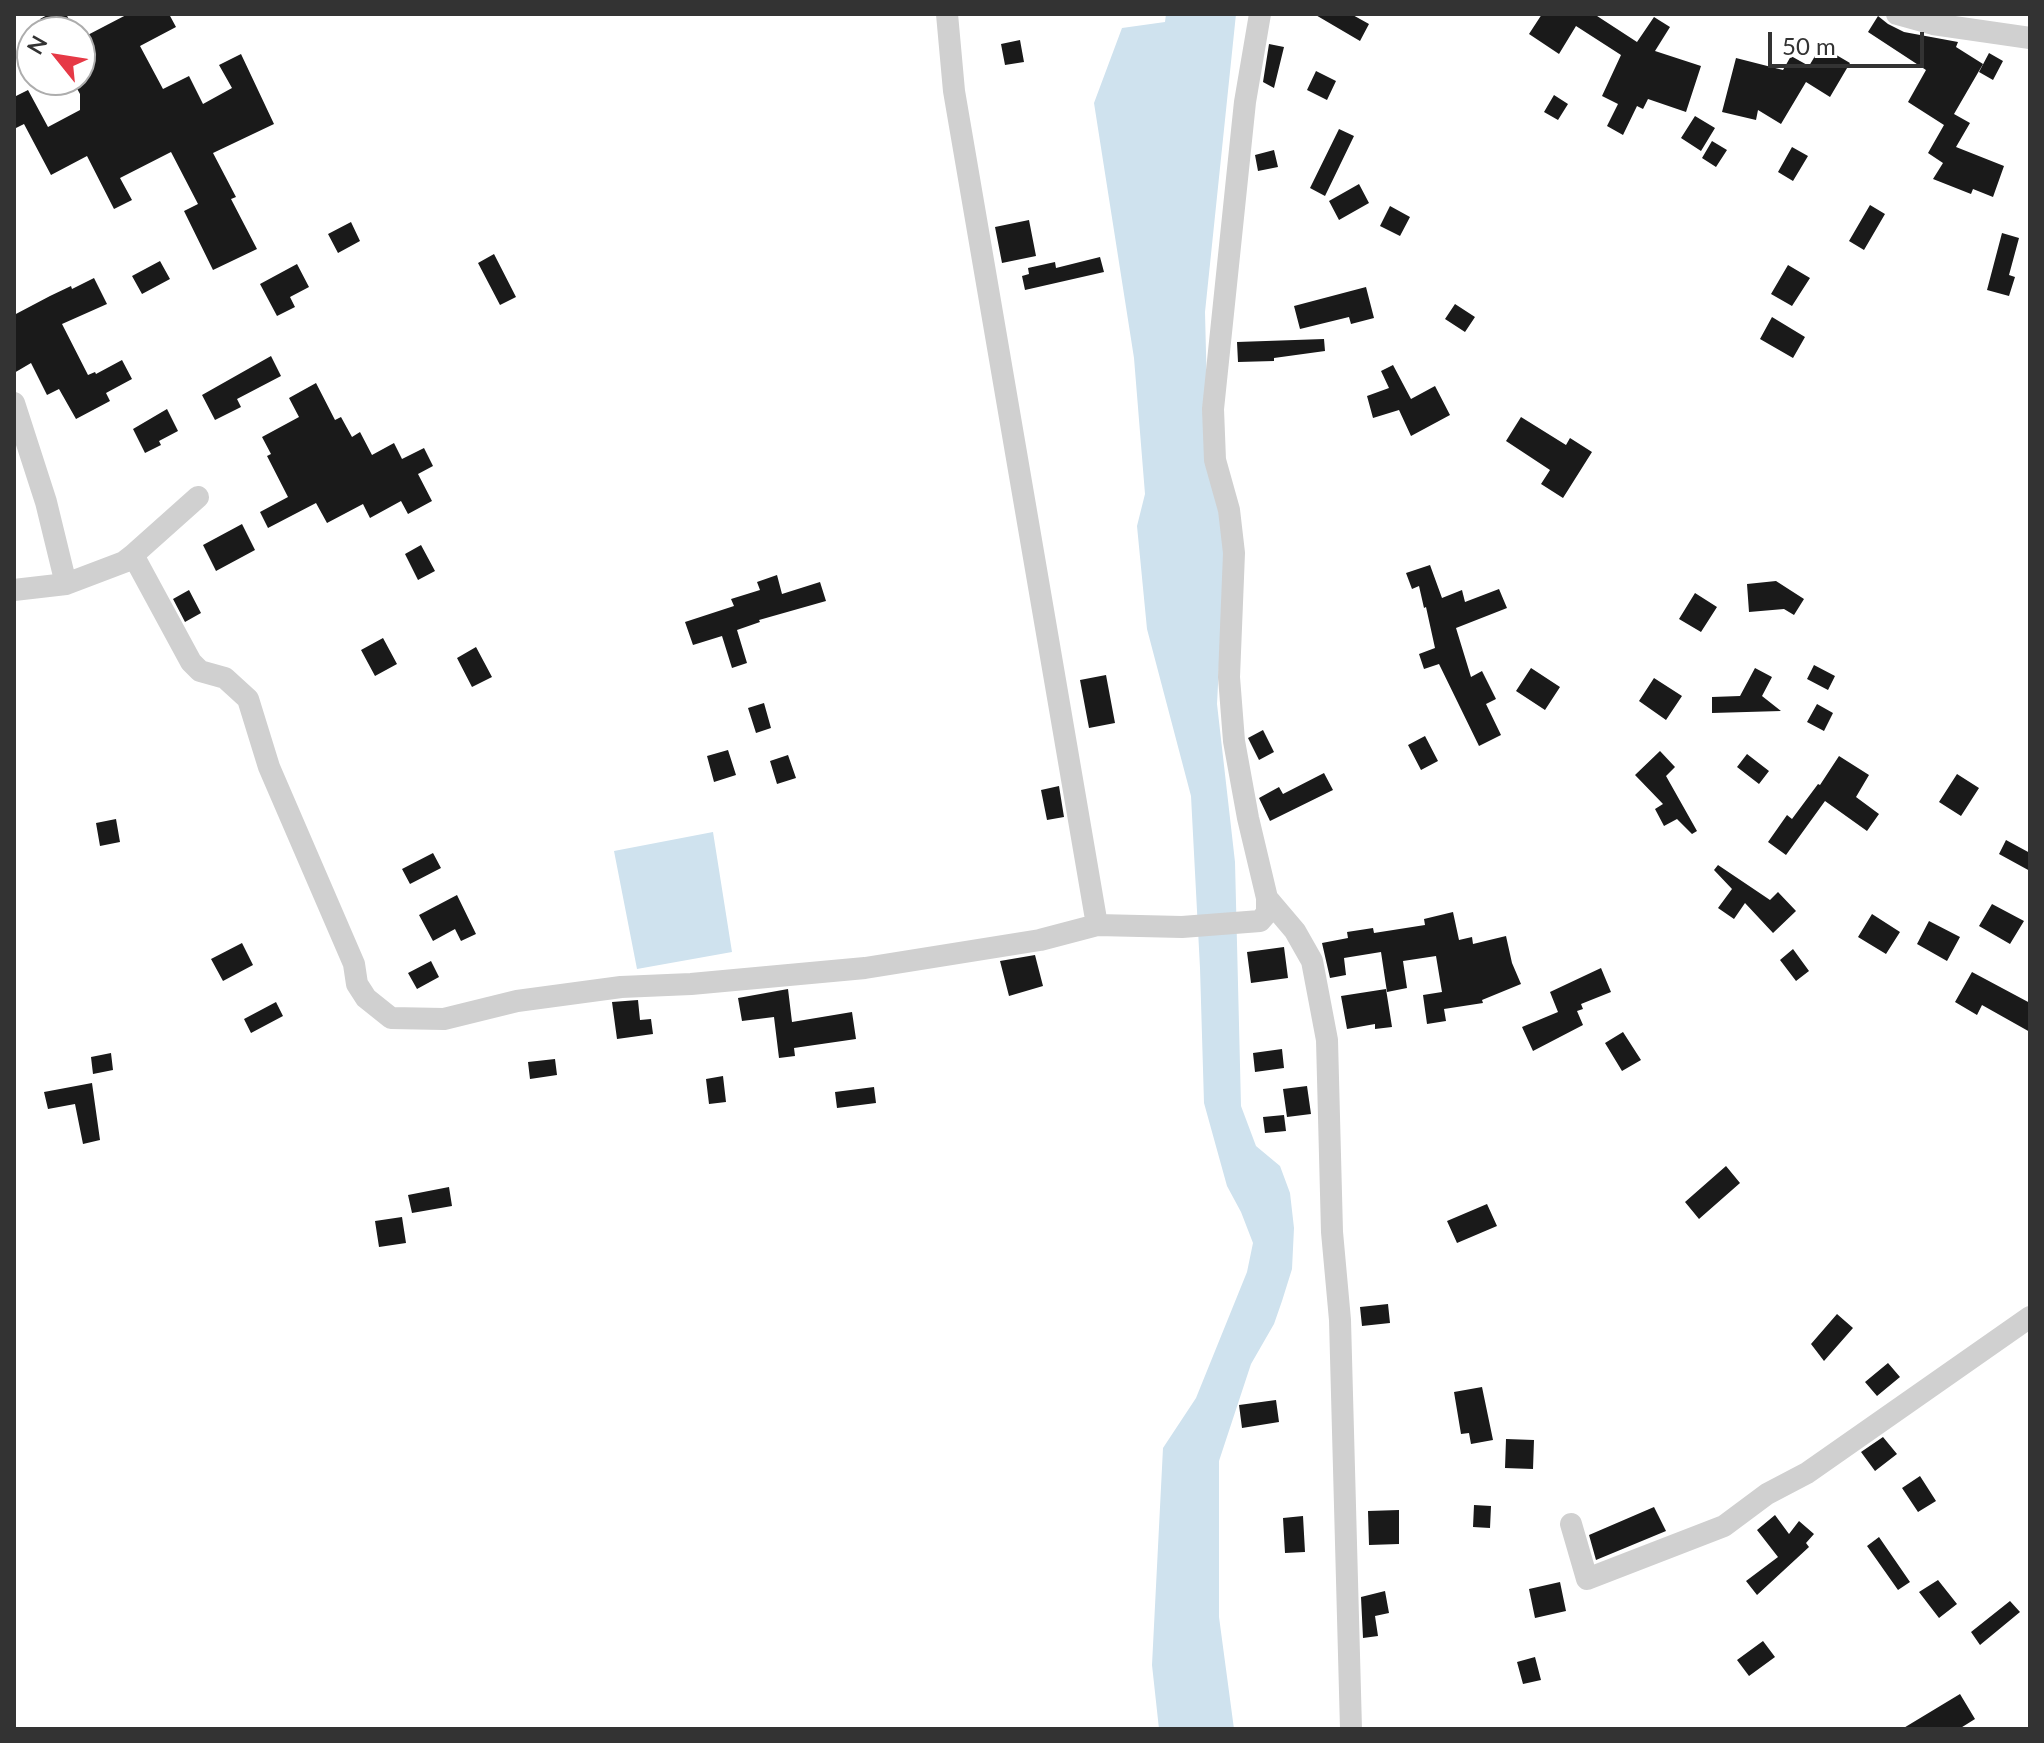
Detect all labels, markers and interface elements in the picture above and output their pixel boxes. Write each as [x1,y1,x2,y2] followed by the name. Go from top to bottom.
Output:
[16,16,96,96] north arrow
[1772,16,1928,66] scale bar
[21,31,52,59] text: N
[1782,31,1836,60] text: 50 m

